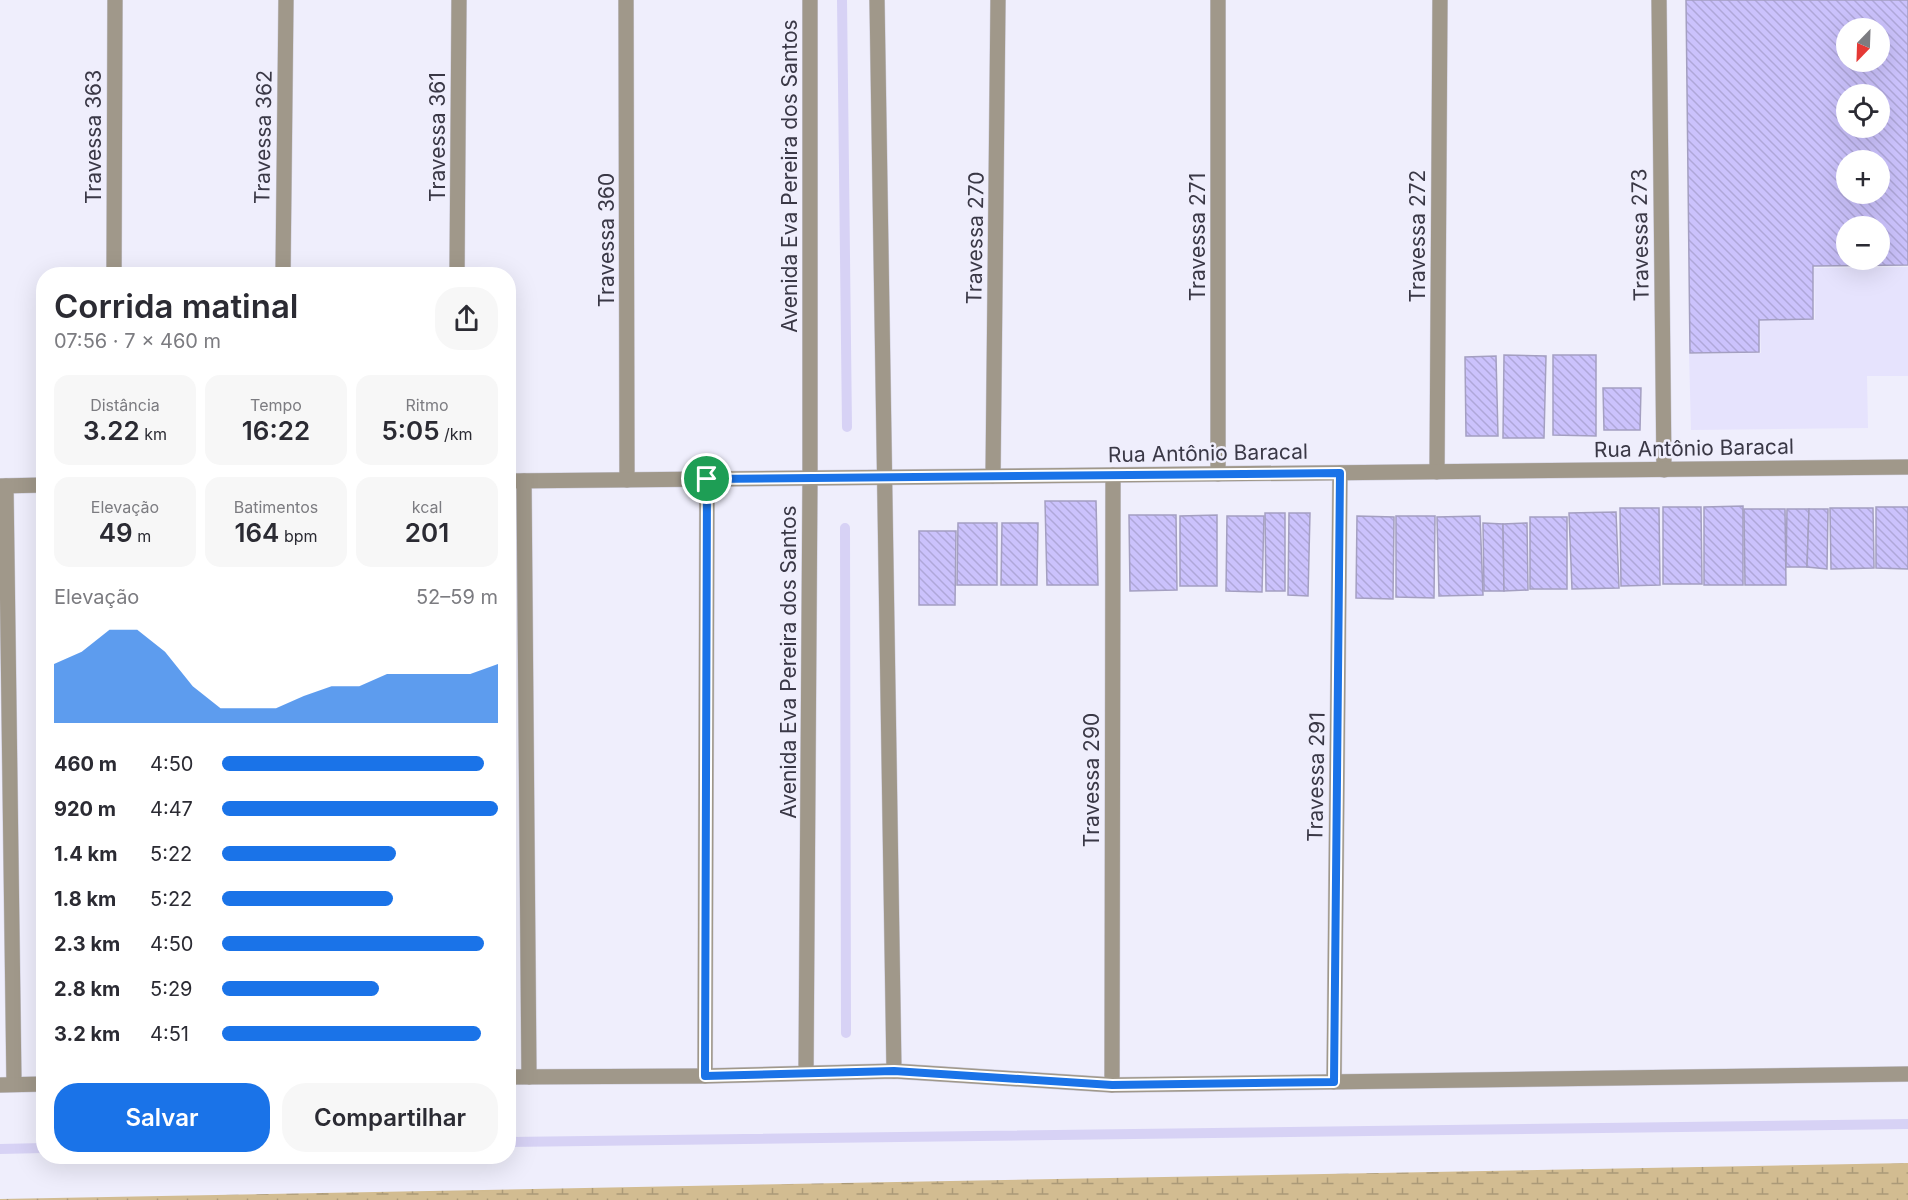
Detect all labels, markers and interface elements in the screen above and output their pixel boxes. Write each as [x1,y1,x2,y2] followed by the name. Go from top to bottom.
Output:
[1836,18,1890,72] north arrow
[1836,18,1890,270] map controls
[777,19,802,333] street label: Avenida Eva Pereira dos Santos
[81,70,106,204] street label: Travessa 363
[249,70,277,204] street label: Travessa 362
[425,72,450,202] street label: Travessa 361
[1836,84,1890,138] button: locate
[1836,150,1890,204] button: +
[1626,169,1654,301] street label: Travessa 273
[1405,170,1430,302] street label: Travessa 272
[961,171,989,305] street label: Travessa 270
[594,173,619,307] street label: Travessa 360
[1185,173,1210,301] street label: Travessa 271
[1836,216,1890,270] button: −
[54,286,298,326] text: Corrida matinal
[435,287,498,350] button: share
[54,329,221,353] text: 07:56 · 7 × 460 m
[90,395,160,415] text: Distância
[250,395,302,415] text: Tempo
[405,395,449,415] text: Ritmo
[83,415,140,446] text: 3.22
[242,415,310,446] text: 16:22
[381,415,440,446] text: 5:05
[140,424,167,444] text: km
[440,424,473,444] text: /km
[1594,434,1794,462] street label: Rua Antônio Baracal
[1108,439,1308,467] street label: Rua Antônio Baracal
[681,453,732,504] pin
[690,462,723,495] icon: arrive
[91,497,159,517] text: Elevação
[234,497,318,517] text: Batimentos
[412,497,442,517] text: kcal
[776,505,801,819] street label: Avenida Eva Pereira dos Santos
[99,517,133,548] text: 49
[234,517,279,548] text: 164
[405,517,449,548] text: 201
[133,526,151,546] text: m
[279,526,318,546] text: bpm
[54,585,139,609] text: Elevação
[416,585,498,609] text: 52–59 m
[1302,712,1330,842] street label: Travessa 291
[1079,713,1104,847] street label: Travessa 290
[54,752,117,776] text: 460 m
[150,752,193,776] text: 4:50
[54,797,116,821] text: 920 m
[150,797,193,821] text: 4:47
[54,842,117,866] text: 1.4 km
[150,842,192,866] text: 5:22
[54,887,116,911] text: 1.8 km
[150,887,192,911] text: 5:22
[54,932,120,956] text: 2.3 km
[150,932,193,956] text: 4:50
[54,977,120,1001] text: 2.8 km
[150,977,193,1001] text: 5:29
[54,1022,120,1046] text: 3.2 km
[150,1022,189,1046] text: 4:51
[54,1083,270,1152] button: Salvar
[282,1083,498,1152] button: Compartilhar

